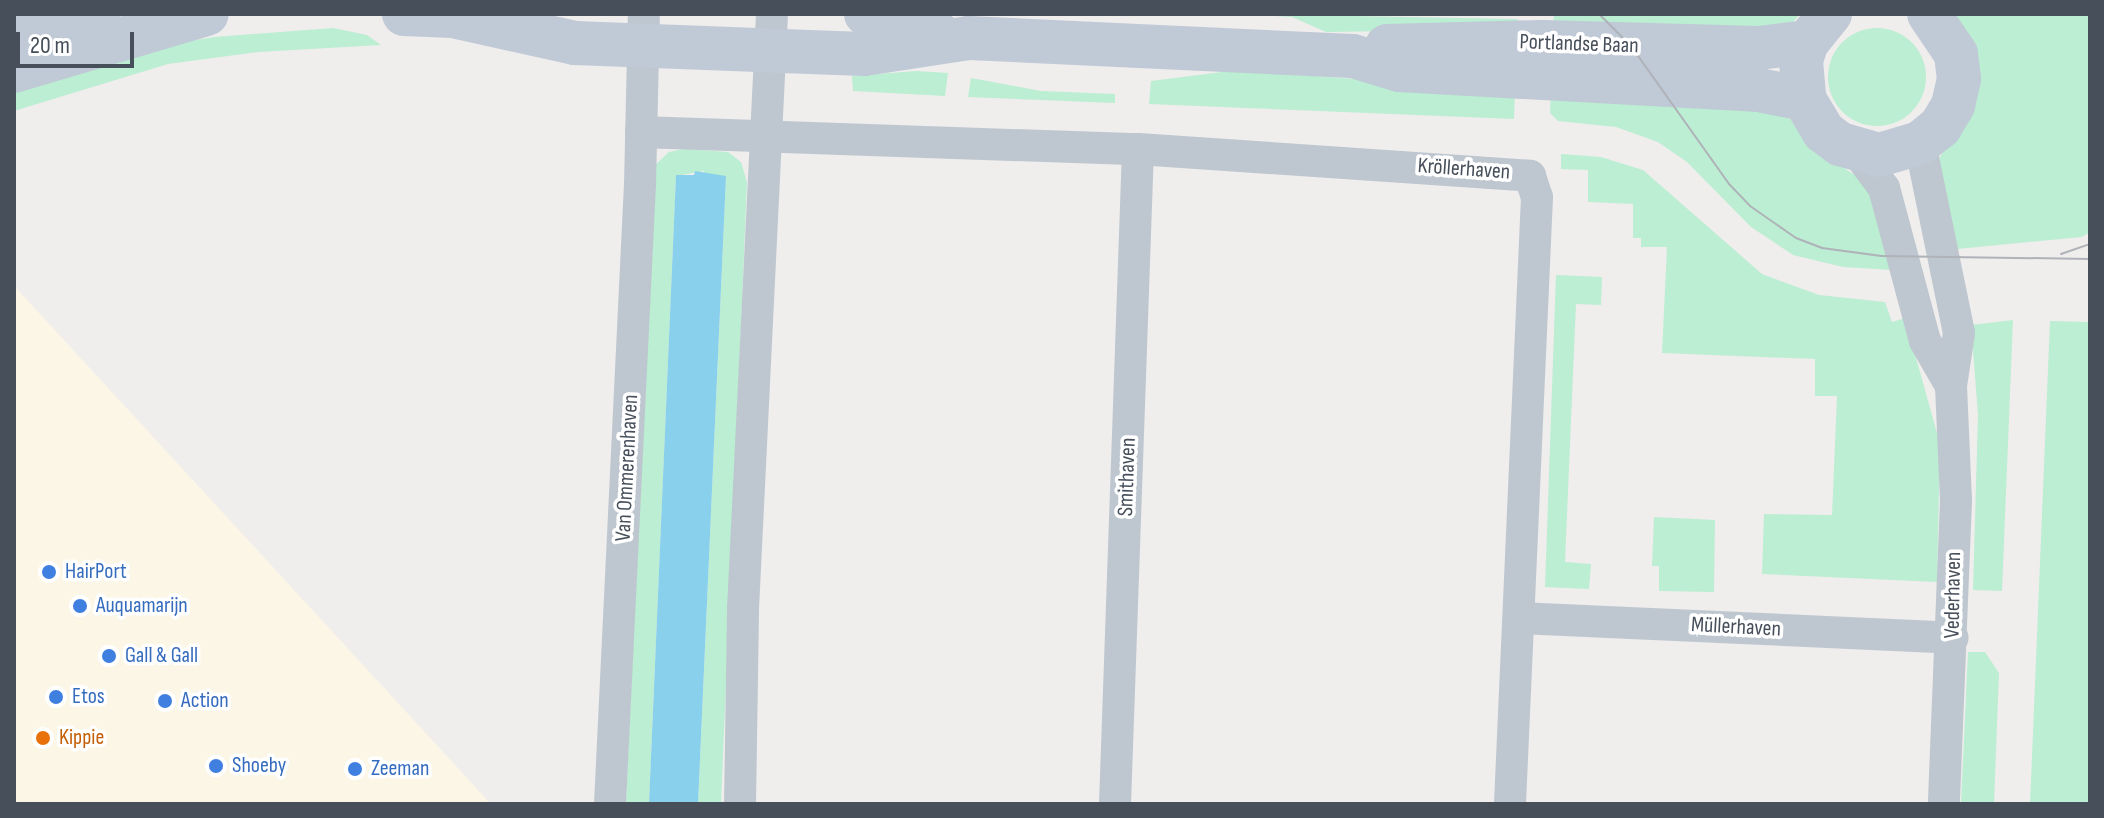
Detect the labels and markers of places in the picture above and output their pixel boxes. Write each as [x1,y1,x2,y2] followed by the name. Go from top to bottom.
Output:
[65,559,127,585] place label: HairPort
[40,563,58,581] marker: HairPort
[96,593,188,619] place label: Auquamarijn
[71,597,89,615] marker: Auquamarijn
[125,643,198,669] place label: Gall & Gall
[100,647,118,665] marker: Gall & Gall
[72,684,105,710] place label: Etos
[47,688,65,706] marker: Etos
[181,688,229,714] place label: Action
[156,692,174,710] marker: Action
[59,725,104,751] place label: Kippie
[34,729,52,747] marker: Kippie
[232,753,286,779] place label: Shoeby
[371,756,429,782] place label: Zeeman
[207,757,225,775] marker: Shoeby
[346,760,364,778] marker: Zeeman

